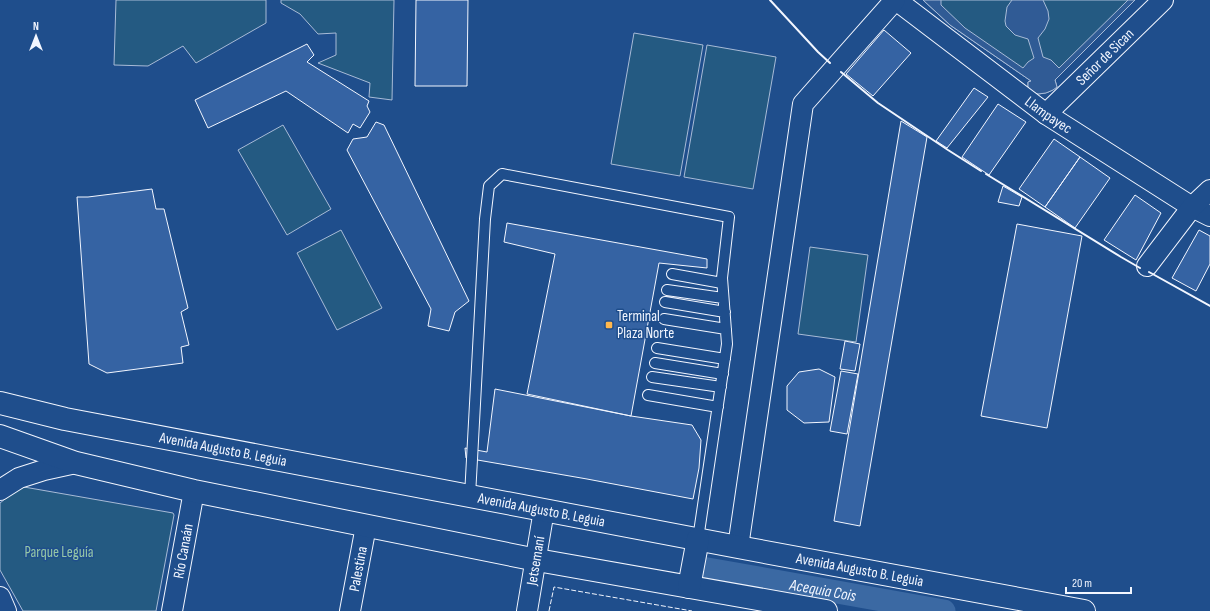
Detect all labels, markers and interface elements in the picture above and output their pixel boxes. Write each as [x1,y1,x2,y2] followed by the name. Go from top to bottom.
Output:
[16,16,56,56] north arrow
[33,20,39,33] text: N
[1072,25,1138,90] street label: Señor de Sican
[1021,92,1076,138] street label: Llampayec
[617,307,674,343] place label: Terminal Plaza Norte
[604,320,614,330] marker: Terminal Plaza Norte
[157,428,289,471] street label: Avenida Augusto B. Leguia
[475,489,607,532] street label: Avenida Augusto B. Leguia
[169,522,198,580] street label: Río Canaán
[522,535,549,588] street label: Jetsemaní
[24,543,94,562] park label: Parque Leguía
[345,544,372,593] street label: Palestina
[794,549,925,591] street label: Avenida Augusto B. Leguia
[1066,569,1131,595] scale bar
[787,576,858,606] water label: Acequia Cois
[1072,576,1092,591] text: 20 m

